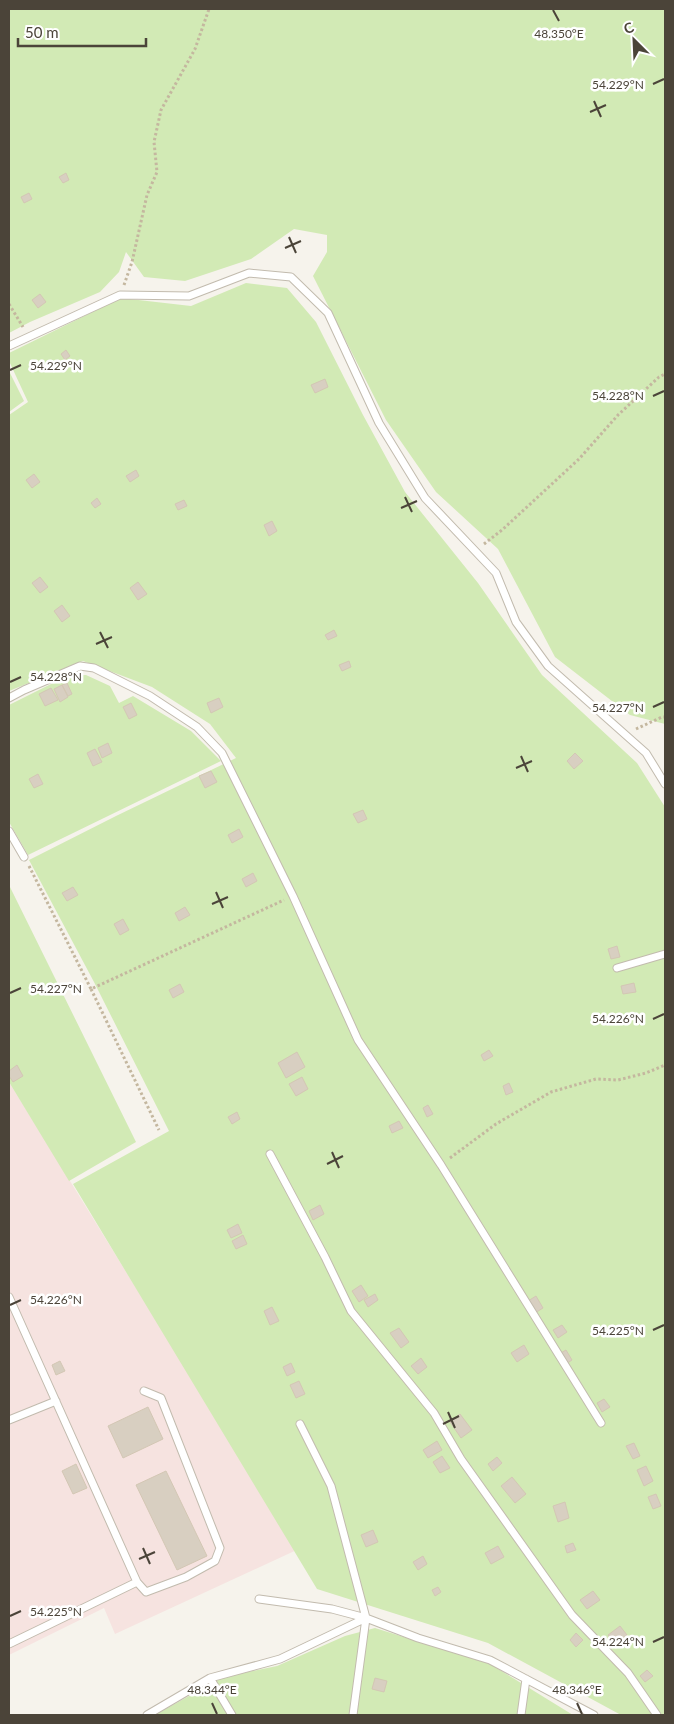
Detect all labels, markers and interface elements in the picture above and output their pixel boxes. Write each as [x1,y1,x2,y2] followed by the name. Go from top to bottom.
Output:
[18,15,145,47] scale bar
[609,15,659,65] north arrow
[621,18,637,37] text: С
[25,23,59,41] text: 50 m
[534,26,584,41] text: 48.350°E
[592,77,644,92] text: 54.229°N
[30,358,82,373] text: 54.229°N
[592,388,644,403] text: 54.228°N
[30,669,82,684] text: 54.228°N
[592,700,644,715] text: 54.227°N
[30,981,82,996] text: 54.227°N
[592,1011,644,1026] text: 54.226°N
[30,1292,82,1307] text: 54.226°N
[592,1323,644,1338] text: 54.225°N
[30,1604,82,1619] text: 54.225°N
[592,1634,644,1649] text: 54.224°N
[187,1682,237,1697] text: 48.344°E
[552,1682,602,1697] text: 48.346°E

